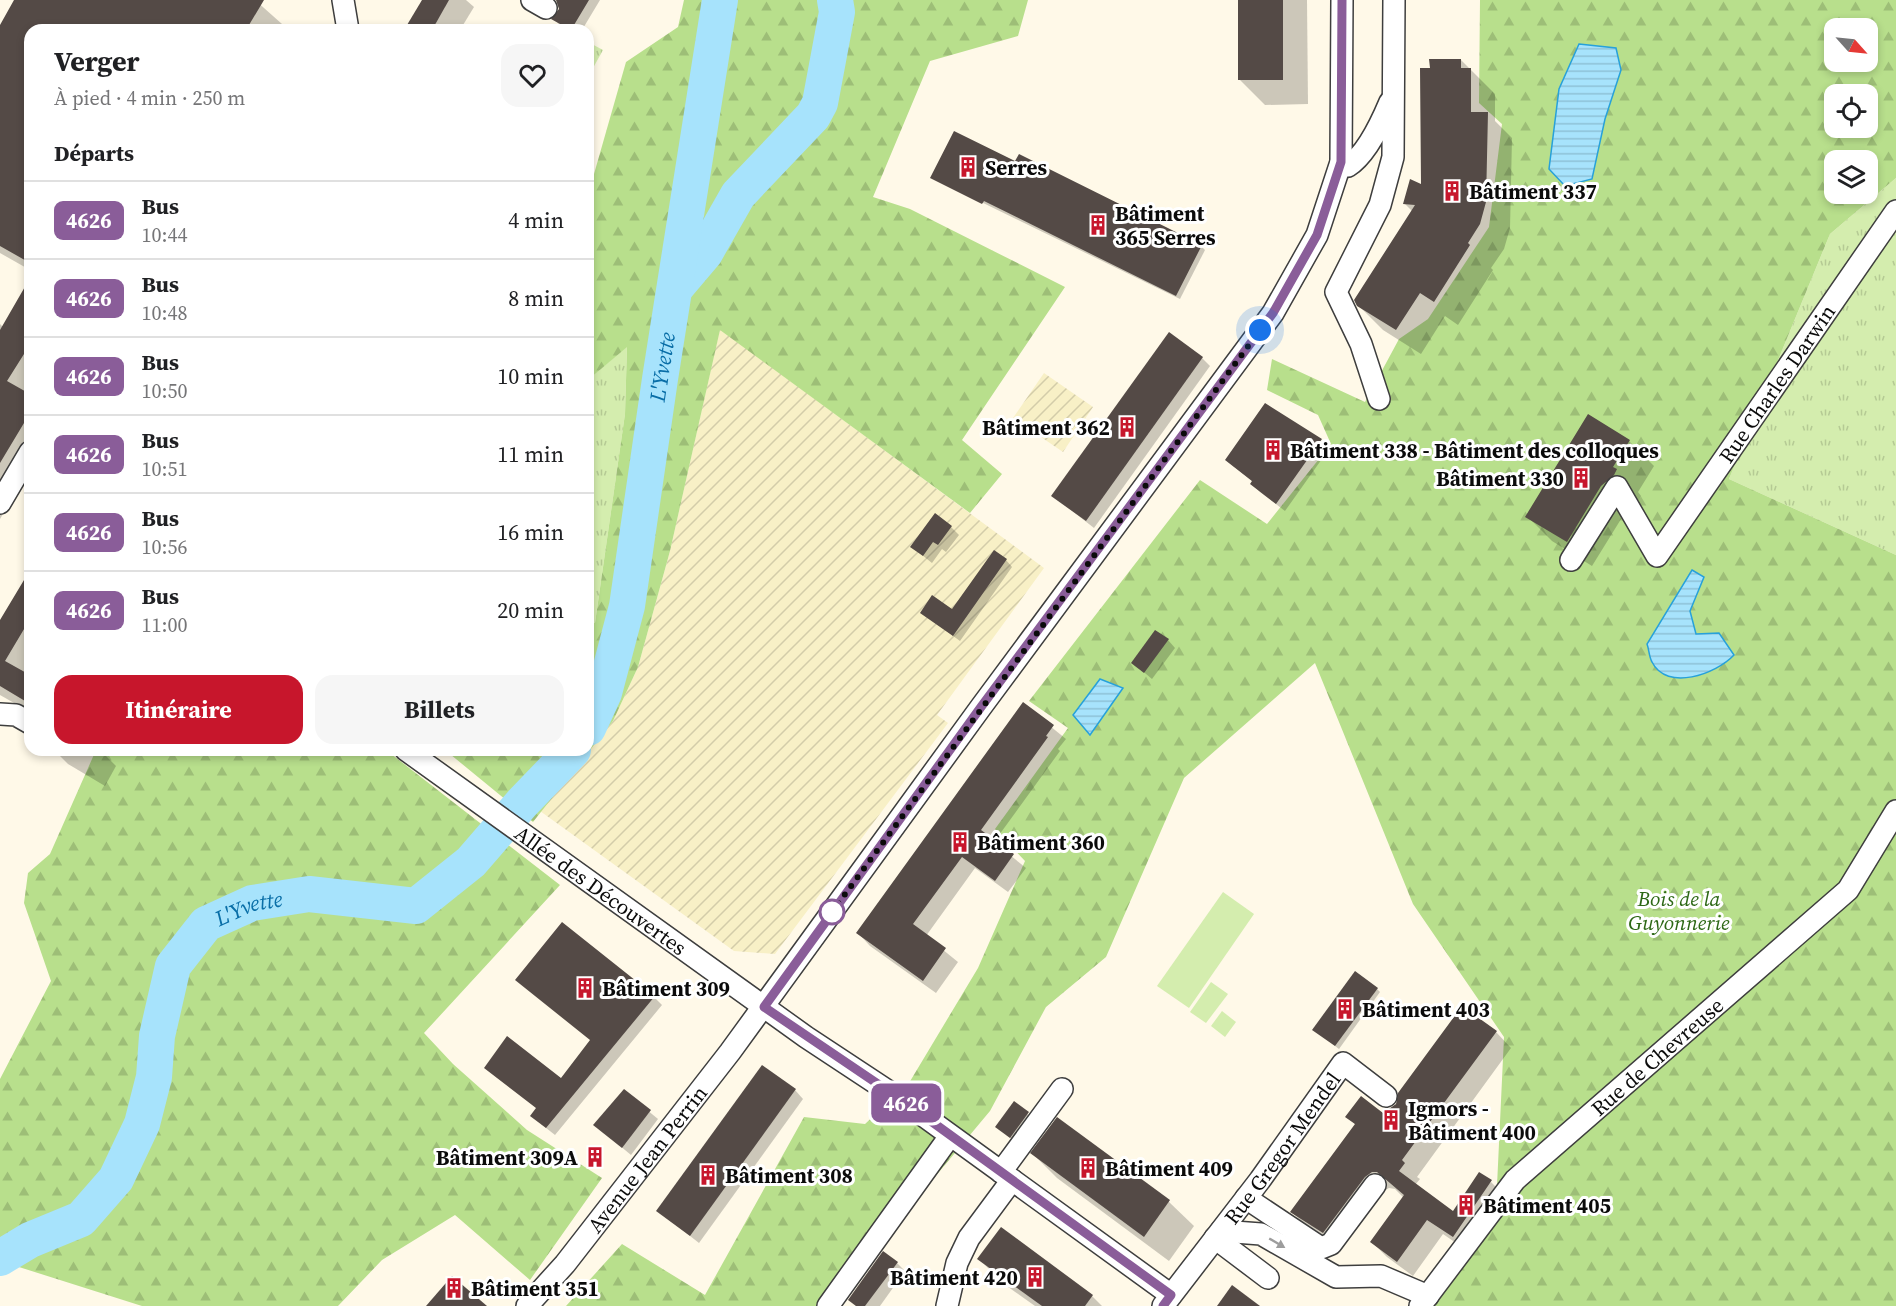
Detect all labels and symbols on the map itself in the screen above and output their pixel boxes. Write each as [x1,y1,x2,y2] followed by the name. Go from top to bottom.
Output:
[1824,18,1878,72] north arrow
[985,153,1047,182] place label: Serres
[956,155,980,179] building icon: Serres
[1469,177,1597,206] place label: Bâtiment 337
[1440,179,1464,203] building icon: Bâtiment 337
[1115,199,1216,252] place label: Bâtiment 365 Serres
[1086,213,1110,237] building icon: Bâtiment 365 Serres
[1711,298,1842,468] street label: Rue Charles Darwin
[1245,315,1275,345] your location
[642,330,682,405] water label: L'Yvette
[982,413,1110,442] place label: Bâtiment 362
[1115,415,1139,439] building icon: Bâtiment 362
[1290,436,1659,465] place label: Bâtiment 338 - Bâtiment des colloques
[1261,438,1285,462] building icon: Bâtiment 338 - Bâtiment des colloques
[1436,464,1564,493] place label: Bâtiment 330
[1569,466,1593,490] building icon: Bâtiment 330
[509,818,693,962] street label: Allée des Découvertes
[977,828,1105,857] place label: Bâtiment 360
[948,830,972,854] building icon: Bâtiment 360
[209,883,284,933] water label: L'Yvette
[1628,884,1730,937] park label: Bois de la Guyonnerie
[819,899,845,925] unlabelled marker
[602,974,730,1003] place label: Bâtiment 309
[573,976,597,1000] building icon: Bâtiment 309
[1584,991,1729,1122] street label: Rue de Chevreuse
[1362,995,1490,1024] place label: Bâtiment 403
[1333,997,1357,1021] building icon: Bâtiment 403
[1217,1066,1347,1230] street label: Rue Gregor Mendel
[580,1079,714,1238] street label: Avenue Jean Perrin
[864,1084,948,1122] line badge: 4626
[1408,1094,1536,1147] place label: Igmors - Bâtiment 400
[1379,1108,1403,1132] building icon: Igmors - Bâtiment 400
[436,1143,578,1172] place label: Bâtiment 309A
[583,1145,607,1169] building icon: Bâtiment 309A
[1105,1154,1233,1183] place label: Bâtiment 409
[1076,1156,1100,1180] building icon: Bâtiment 409
[725,1161,853,1190] place label: Bâtiment 308
[696,1163,720,1187] building icon: Bâtiment 308
[1483,1191,1611,1220] place label: Bâtiment 405
[1454,1193,1478,1217] building icon: Bâtiment 405
[1269,1237,1285,1248] one-way arrow
[890,1263,1018,1292] place label: Bâtiment 420
[1023,1265,1047,1289] building icon: Bâtiment 420
[471,1274,599,1303] place label: Bâtiment 351
[442,1276,466,1300] building icon: Bâtiment 351

